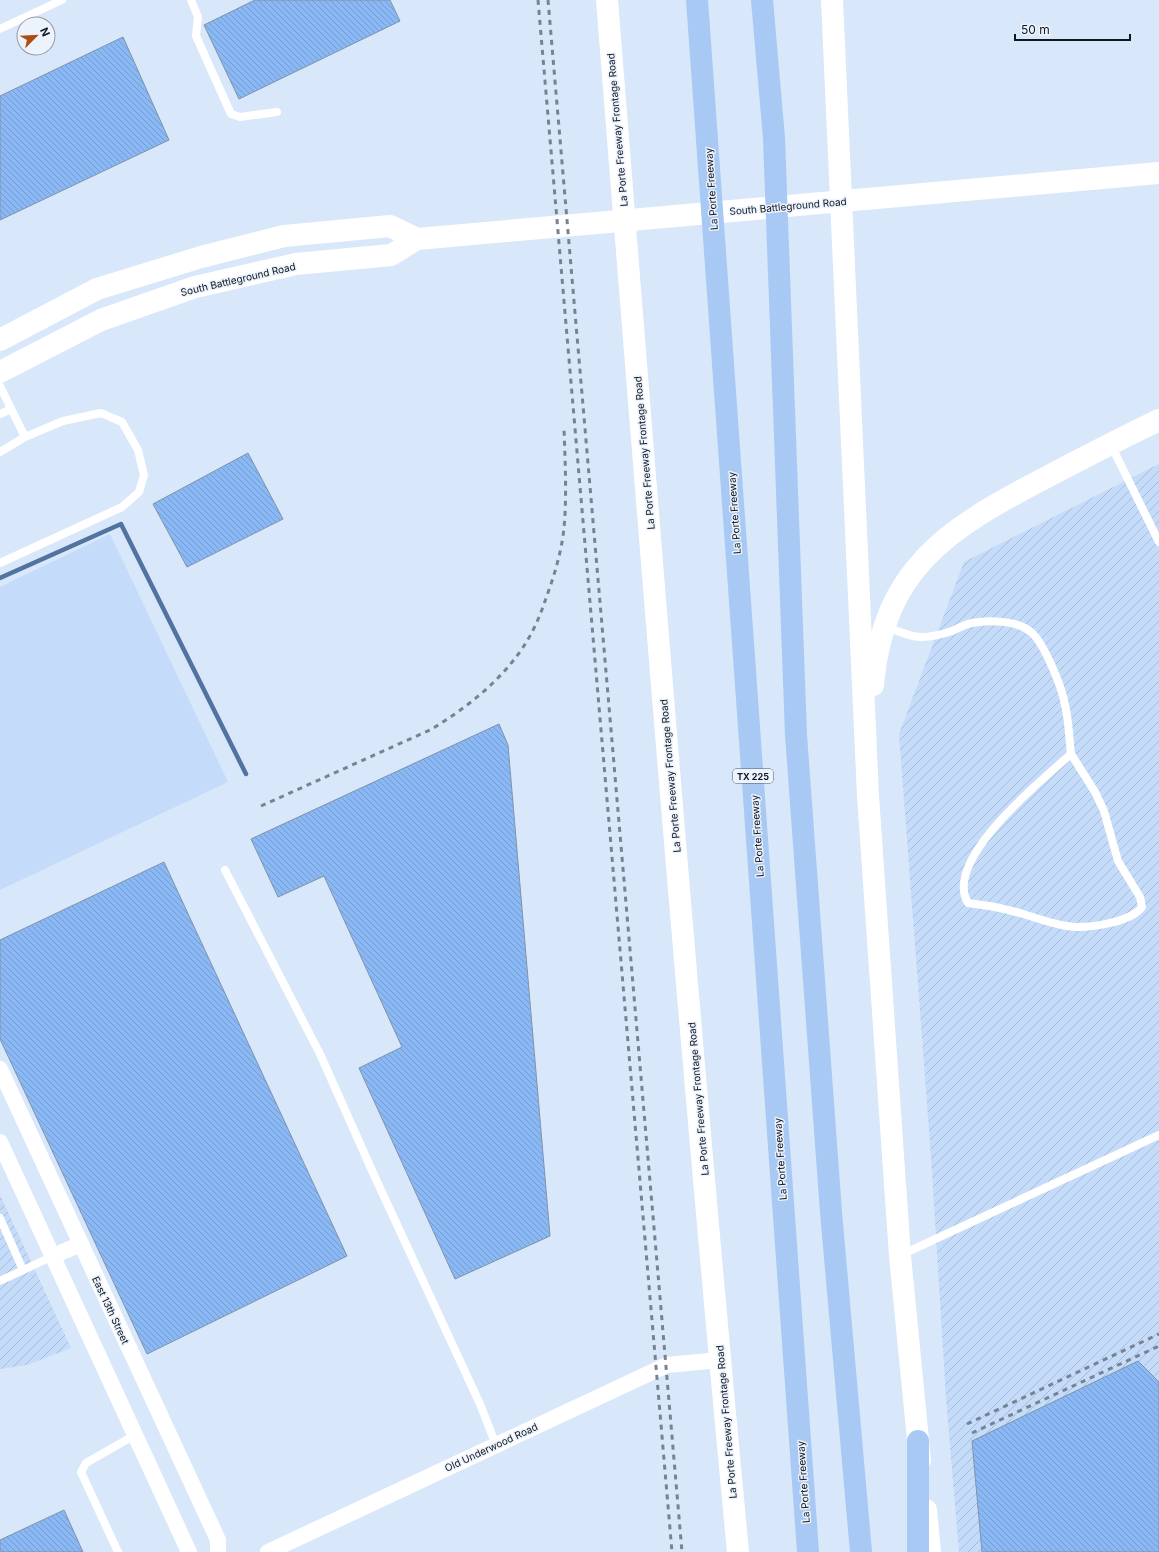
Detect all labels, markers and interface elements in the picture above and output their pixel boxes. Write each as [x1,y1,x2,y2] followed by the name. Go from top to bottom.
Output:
[16,16,56,56] north arrow
[1015,16,1130,42] scale bar
[1021,22,1050,37] text: 50 m
[37,25,53,39] text: N
[604,53,630,207] street label: La Porte Freeway Frontage Road
[702,147,720,230] street label: La Porte Freeway
[729,195,847,217] street label: South Battleground Road
[179,260,297,298] street label: South Battleground Road
[631,376,657,530] street label: La Porte Freeway Frontage Road
[725,471,743,554] street label: La Porte Freeway
[657,699,683,853] street label: La Porte Freeway Frontage Road
[733,769,773,783] road number: TX 225
[748,794,766,877] street label: La Porte Freeway
[685,1022,711,1176] street label: La Porte Freeway Frontage Road
[771,1117,789,1200] street label: La Porte Freeway
[90,1274,132,1346] street label: East 13th Street
[713,1345,739,1499] street label: La Porte Freeway Frontage Road
[443,1420,539,1474] street label: Old Underwood Road
[794,1440,812,1523] street label: La Porte Freeway

